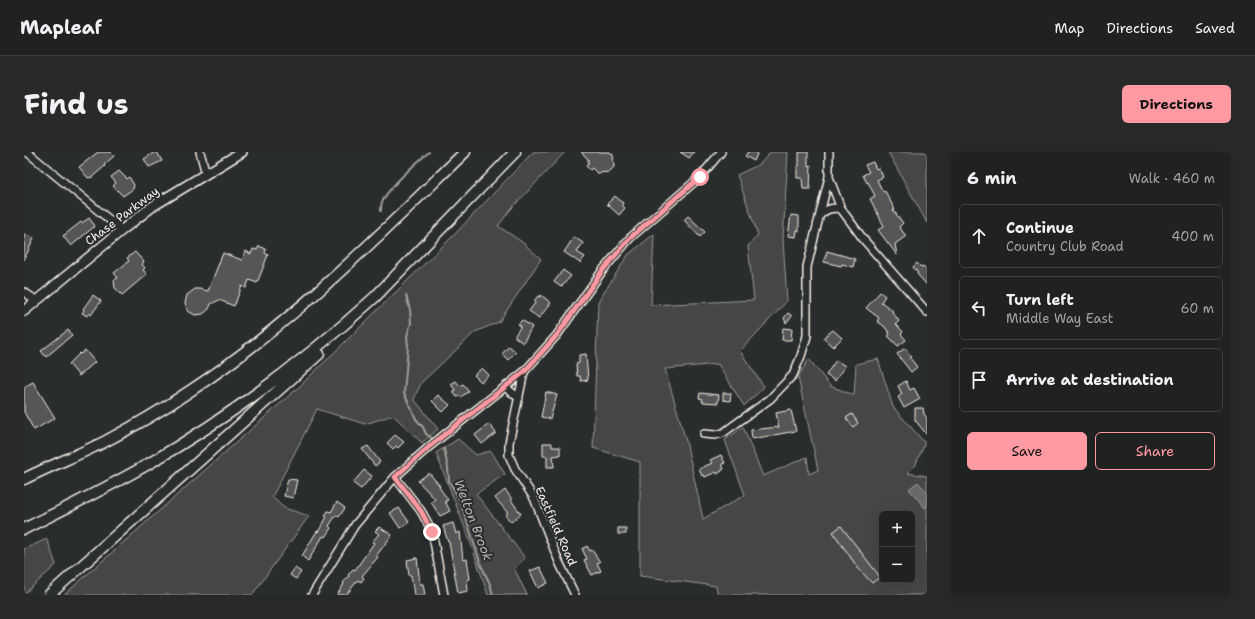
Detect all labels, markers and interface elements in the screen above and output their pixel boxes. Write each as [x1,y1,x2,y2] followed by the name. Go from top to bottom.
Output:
[20,15,102,40] text: Mapleaf
[1055,19,1085,37] text: Map
[1107,19,1173,37] text: Directions
[1195,19,1235,37] text: Saved
[24,85,129,123] text: Find us
[1122,85,1231,123] button: Directions
[967,167,1017,189] text: 6 min
[691,168,709,186] route start
[1129,170,1215,187] text: Walk · 460 m
[82,183,162,249] street label: Chase Parkway
[1006,218,1074,238] text: Continue
[968,225,990,247] icon: ahead
[1171,228,1214,245] text: 400 m
[1006,238,1124,255] text: Country Club Road
[1006,290,1074,310] text: Turn left
[968,297,990,319] icon: left
[1181,300,1214,317] text: 60 m
[1006,310,1113,327] text: Middle Way East
[968,369,990,391] icon: arrive
[1006,370,1174,390] text: Arrive at destination
[967,432,1087,470] button: Save
[1095,432,1215,470] button: Share
[450,477,497,564] water label: Welton Brook
[531,484,581,569] street label: Eastfield Road
[879,511,915,583] map controls
[879,511,915,547] button: +
[423,523,441,541] route end
[879,547,915,583] button: −

